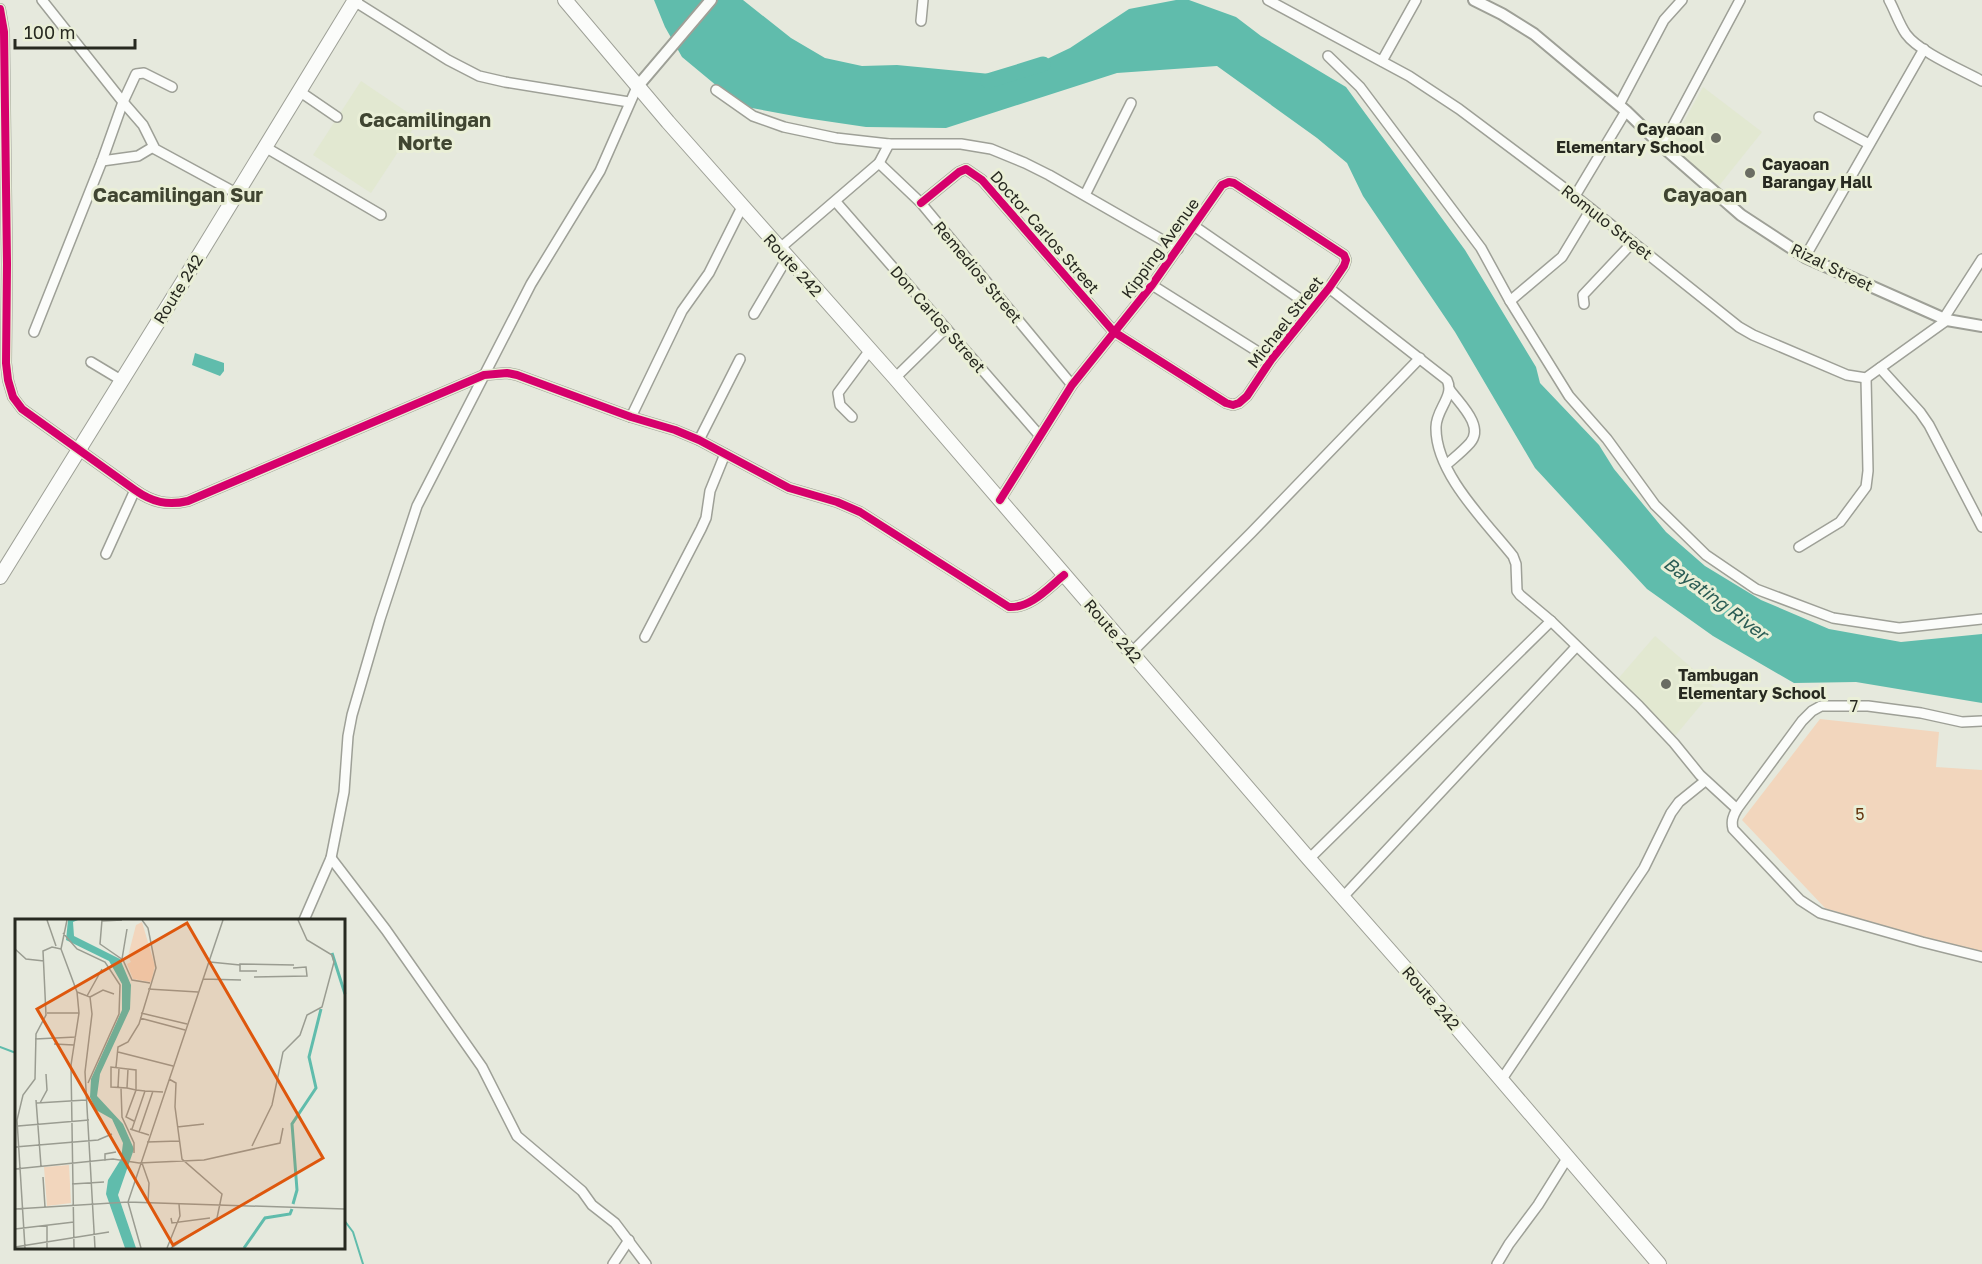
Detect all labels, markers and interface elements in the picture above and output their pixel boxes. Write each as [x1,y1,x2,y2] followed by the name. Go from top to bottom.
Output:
[15,12,135,50] scale bar
[24,21,75,43] text: 100 m
[359,107,491,154] district label: Cacamilingan Norte
[1556,119,1705,157] place label: Cayaoan Elementary School
[1709,131,1723,145] marker: Cayaoan Elementary School
[1762,154,1873,192] place label: Cayaoan Barangay Hall
[986,166,1104,298] street label: Doctor Carlos Street
[1743,166,1757,180] marker: Cayaoan Barangay Hall
[1557,180,1657,264] street label: Romulo Street
[93,182,263,206] district label: Cacamilingan Sur
[1663,182,1747,206] district label: Cayaoan
[1117,194,1203,302] street label: Kipping Avenue
[930,217,1026,327] street label: Remedios Street
[759,229,827,301] street label: Route 242
[1788,239,1876,295] street label: Rizal Street
[149,251,207,327] street label: Route 242
[886,261,990,377] street label: Don Carlos Street
[1243,272,1327,372] street label: Michael Street
[1660,552,1775,646] water label: Bayating River
[1080,595,1146,667] street label: Route 242
[1678,665,1827,703] place label: Tambugan Elementary School
[1659,677,1673,691] marker: Tambugan Elementary School
[1850,696,1858,716] street label: 7
[1855,804,1865,824] park label: 5
[15,919,345,1249] inset map
[1398,962,1464,1034] street label: Route 242

